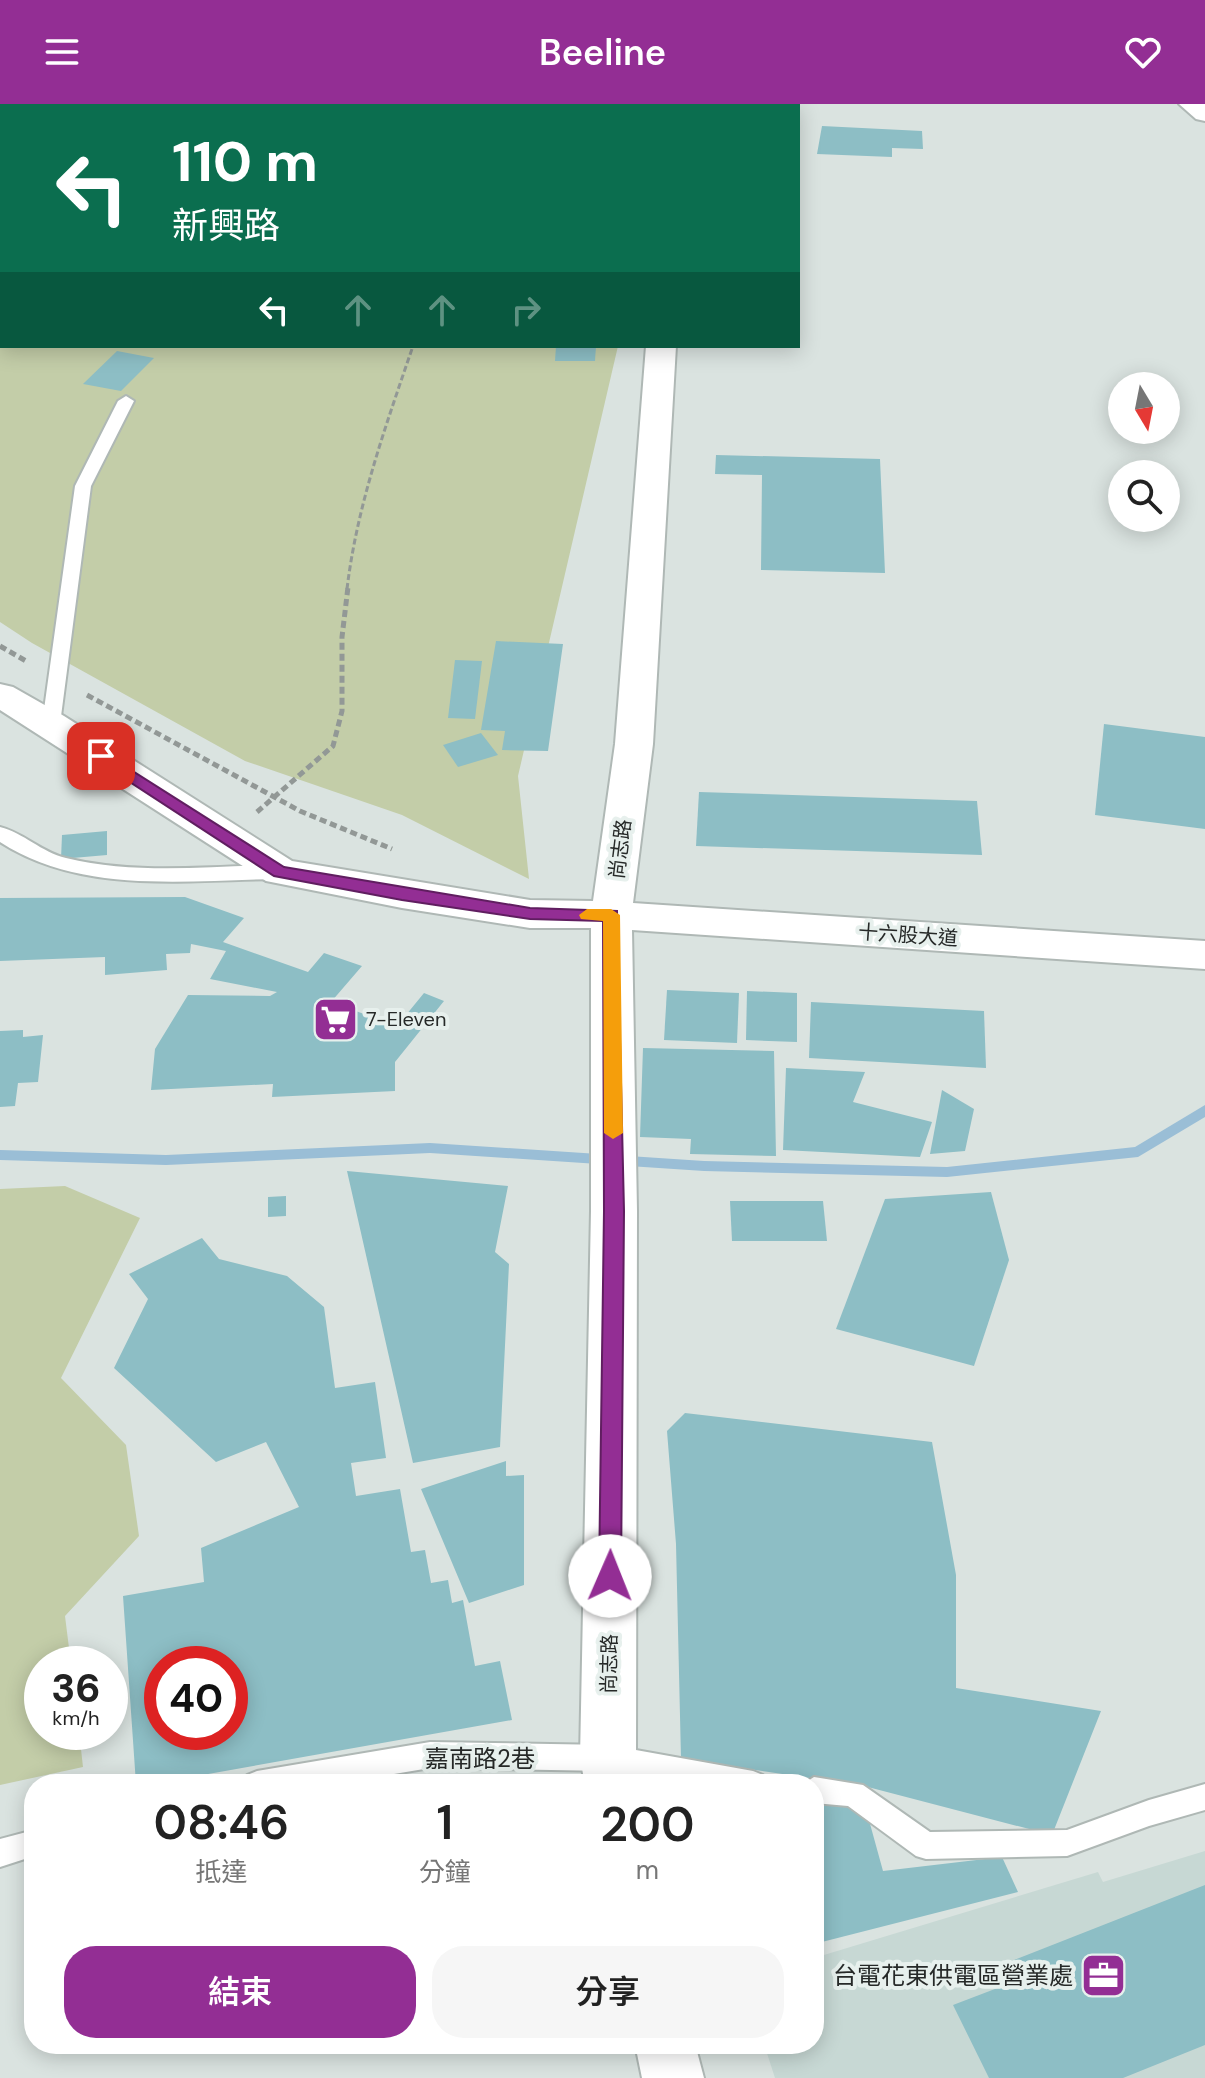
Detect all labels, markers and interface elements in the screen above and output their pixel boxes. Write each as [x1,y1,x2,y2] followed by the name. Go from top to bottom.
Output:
[539,29,666,76] text: Beeline
[40,30,84,74] icon: menu
[1121,30,1165,74] icon: heart
[172,125,318,198] text: 110 m
[40,136,144,240] icon: left
[172,202,280,249] text: 新興路
[252,288,296,332] icon: left
[336,288,380,332] icon: ahead
[420,288,464,332] icon: ahead
[504,288,548,332] icon: right
[1108,372,1180,444] north arrow
[1108,372,1180,532] map controls
[1108,460,1180,532] button: search
[67,722,135,790] pin
[79,734,123,778] icon: arrive
[603,818,637,880] street label: 尚志路
[857,919,959,951] street label: 十六股大道
[311,995,359,1043] supermarket icon: 7-Eleven
[366,1006,446,1032] place label: 7-Eleven
[568,1534,652,1618] position arrow
[595,1634,623,1694] street label: 尚志路
[144,1646,248,1750] speed limit sign: 40
[51,1662,101,1714] text: 36
[52,1705,100,1731] text: km/h
[425,1743,535,1774] street label: 嘉南路2巷
[153,1791,289,1854] text: 08:46
[436,1791,453,1854] text: 1
[600,1793,695,1856] text: 200
[636,1853,659,1887] text: m
[195,1855,247,1889] text: 抵達
[419,1855,471,1889] text: 分鐘
[64,1946,416,2038] button: 結束
[432,1946,784,2038] button: 分享
[1080,1951,1128,1999] office icon: 台電花東供電區營業處
[833,1960,1073,1991] place label: 台電花東供電區營業處

